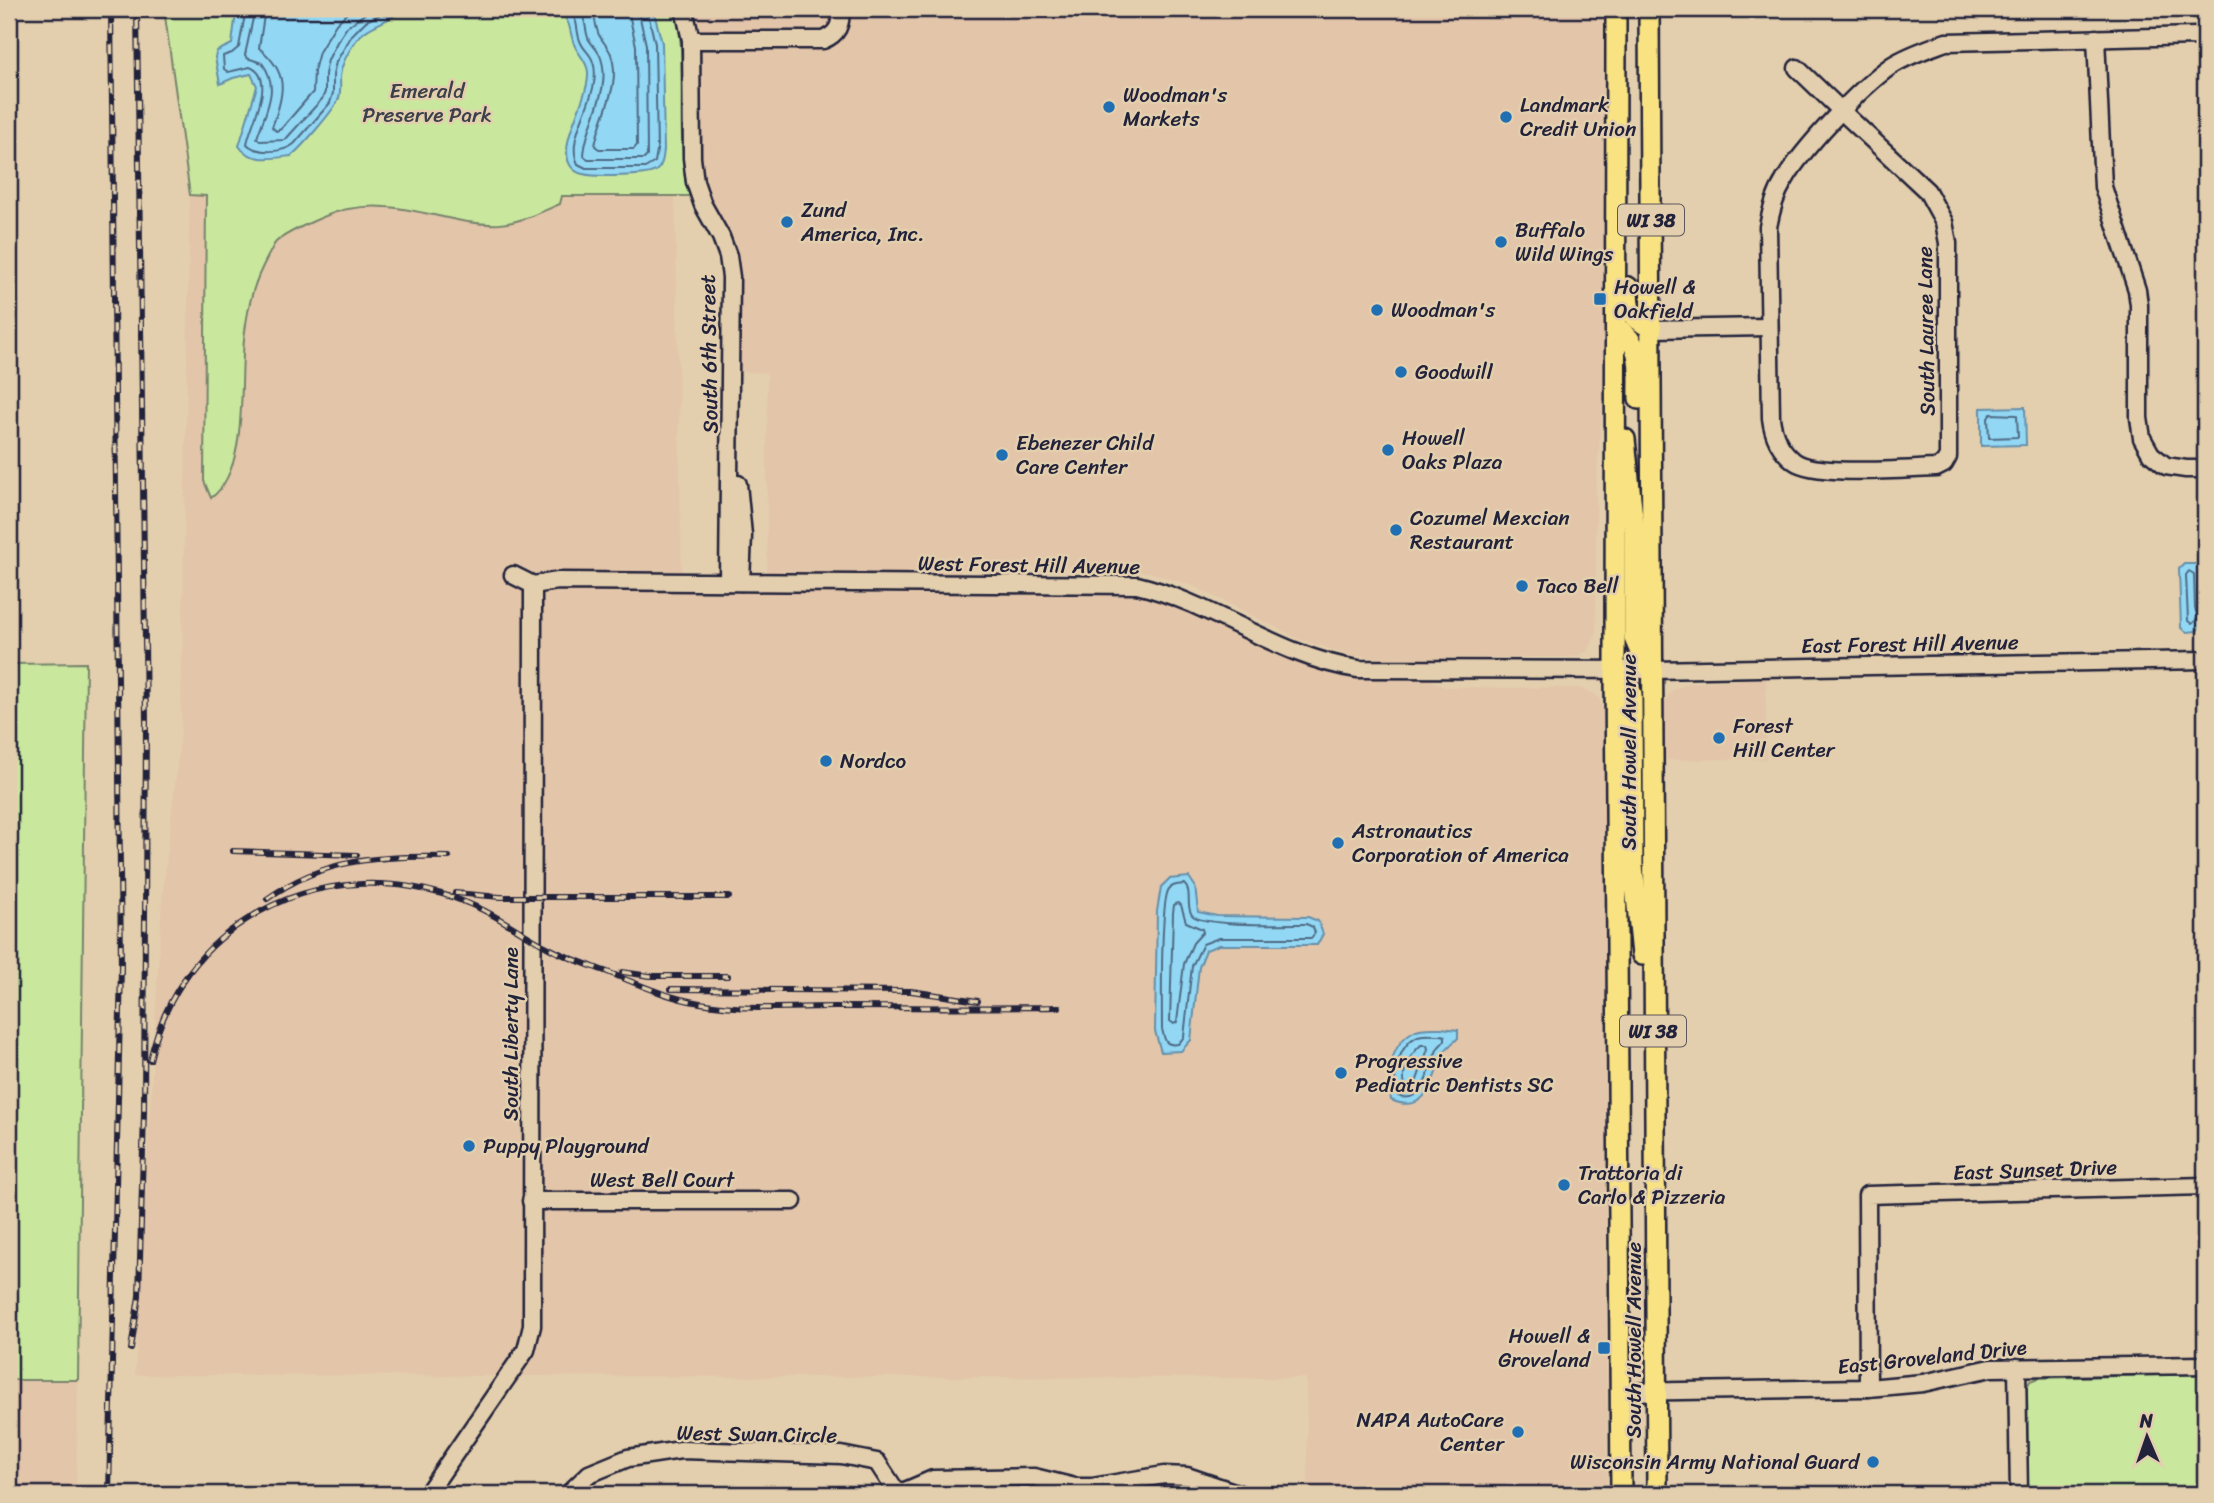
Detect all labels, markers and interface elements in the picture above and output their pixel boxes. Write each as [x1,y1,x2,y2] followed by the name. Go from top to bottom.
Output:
[362,72,492,134] park label: Emerald Preserve Park
[1123,76,1228,138] place label: Woodman's Markets
[1520,86,1636,148] place label: Landmark Credit Union
[1101,99,1117,115] marker: Woodman's Markets
[1498,109,1514,125] marker: Landmark Credit Union
[800,191,925,253] place label: Zund America, Inc.
[1618,204,1684,235] road number: WI 38
[1515,211,1614,273] place label: Buffalo Wild Wings
[779,214,795,230] marker: Zund America, Inc.
[1493,234,1509,250] marker: Buffalo Wild Wings
[1906,246,1946,416] street label: South Lauree Lane
[1614,268,1696,330] place label: Howell & Oakfield
[689,274,729,434] street label: South 6th Street
[1391,291,1496,329] place label: Woodman's
[1592,291,1608,307] marker: Howell & Oakfield
[1369,302,1385,318] marker: Woodman's
[1415,353,1494,391] place label: Goodwill
[1393,364,1409,380] marker: Goodwill
[1402,419,1503,481] place label: Howell Oaks Plaza
[1016,424,1155,486] place label: Ebenezer Child Care Center
[1380,442,1396,458] marker: Howell Oaks Plaza
[994,447,1010,463] marker: Ebenezer Child Care Center
[1410,499,1570,561] place label: Cozumel Mexcian Restaurant
[1388,522,1404,538] marker: Cozumel Mexcian Restaurant
[918,544,1141,586] street label: West Forest Hill Avenue
[1536,567,1620,605] place label: Taco Bell
[1514,578,1530,594] marker: Taco Bell
[1801,623,2019,665] street label: East Forest Hill Avenue
[1610,654,1648,850] street label: South Howell Avenue
[1733,707,1836,769] place label: Forest Hill Center
[1711,730,1727,746] marker: Forest Hill Center
[840,742,906,780] place label: Nordco
[818,753,834,769] marker: Nordco
[1351,812,1569,874] place label: Astronautics Corporation of America
[1330,835,1346,851] marker: Astronautics Corporation of America
[492,947,530,1121] street label: South Liberty Lane
[1620,1015,1686,1046] road number: WI 38
[1355,1042,1554,1104] place label: Progressive Pediatric Dentists SC
[1333,1065,1349,1081] marker: Progressive Pediatric Dentists SC
[483,1127,651,1165] place label: Puppy Playground
[461,1138,477,1154] marker: Puppy Playground
[1952,1148,2118,1192] street label: East Sunset Drive
[1578,1154,1726,1216] place label: Trattoria di Carlo & Pizzeria
[590,1161,736,1199] street label: West Bell Court
[1556,1177,1572,1193] marker: Trattoria di Carlo & Pizzeria
[1615,1242,1653,1438] street label: South Howell Avenue
[1498,1317,1592,1379] place label: Howell & Groveland
[1836,1328,2028,1386] street label: East Groveland Drive
[1596,1340,1612,1356] marker: Howell & Groveland
[1356,1401,1505,1463] place label: NAPA AutoCare Center
[2112,1402,2182,1472] north arrow
[2138,1404,2154,1437] text: N
[676,1414,838,1454] street label: West Swan Circle
[1510,1424,1526,1440] marker: NAPA AutoCare Center
[1570,1443,1861,1481] place label: Wisconsin Army National Guard
[1865,1454,1881,1470] marker: Wisconsin Army National Guard

